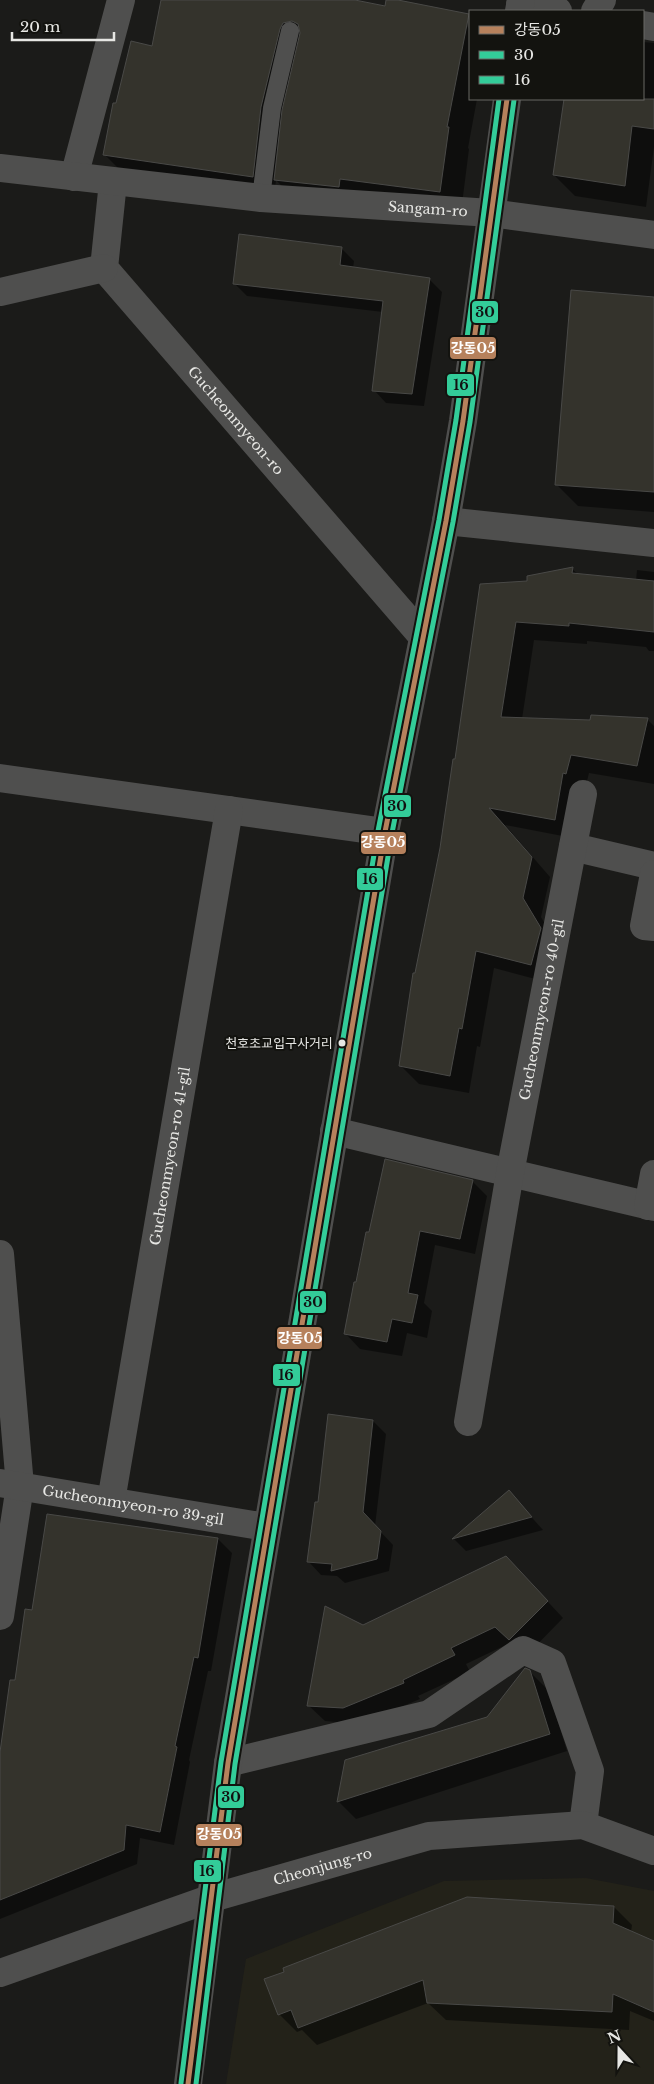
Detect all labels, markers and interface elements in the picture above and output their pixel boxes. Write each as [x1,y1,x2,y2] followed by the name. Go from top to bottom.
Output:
[12,10,115,42] scale bar
[469,10,644,100] legend
[20,17,60,36] text: 20 m
[514,20,561,39] text: 강동05
[514,45,534,64] text: 30
[514,70,530,89] text: 16
[388,197,468,220] street label: Sangam-ro
[471,300,499,324] line badge: 30
[475,303,495,321] text: 30
[449,336,497,360] line badge: 강동05
[451,339,495,357] text: 강동05
[184,362,288,479] street label: Gucheonmyeon-ro
[446,373,475,397] line badge: 16
[453,376,469,394] text: 16
[383,794,412,818] line badge: 30
[387,797,407,815] text: 30
[360,831,407,855] line badge: 강동05
[361,833,405,851] text: 강동05
[356,867,384,891] line badge: 16
[362,870,378,888] text: 16
[515,917,568,1102] street label: Gucheonmyeon-ro 40-gil
[225,1035,333,1052] place label: 천호초교입구사거리
[337,1038,347,1048] marker: 천호초교입구사거리
[146,1065,194,1247] street label: Gucheonmyeon-ro 41-gil
[299,1290,327,1314] line badge: 30
[303,1293,323,1311] text: 30
[276,1326,323,1350] line badge: 강동05
[278,1329,322,1347] text: 강동05
[272,1363,301,1387] line badge: 16
[278,1366,294,1384] text: 16
[41,1481,226,1529] street label: Gucheonmyeon-ro 39-gil
[217,1785,245,1809] line badge: 30
[221,1788,241,1806] text: 30
[195,1823,243,1847] line badge: 강동05
[197,1825,241,1843] text: 강동05
[271,1844,374,1889] street label: Cheonjung-ro
[193,1859,222,1883] line badge: 16
[199,1862,215,1880] text: 16
[594,2024,644,2074] north arrow
[605,2026,624,2048] text: N

